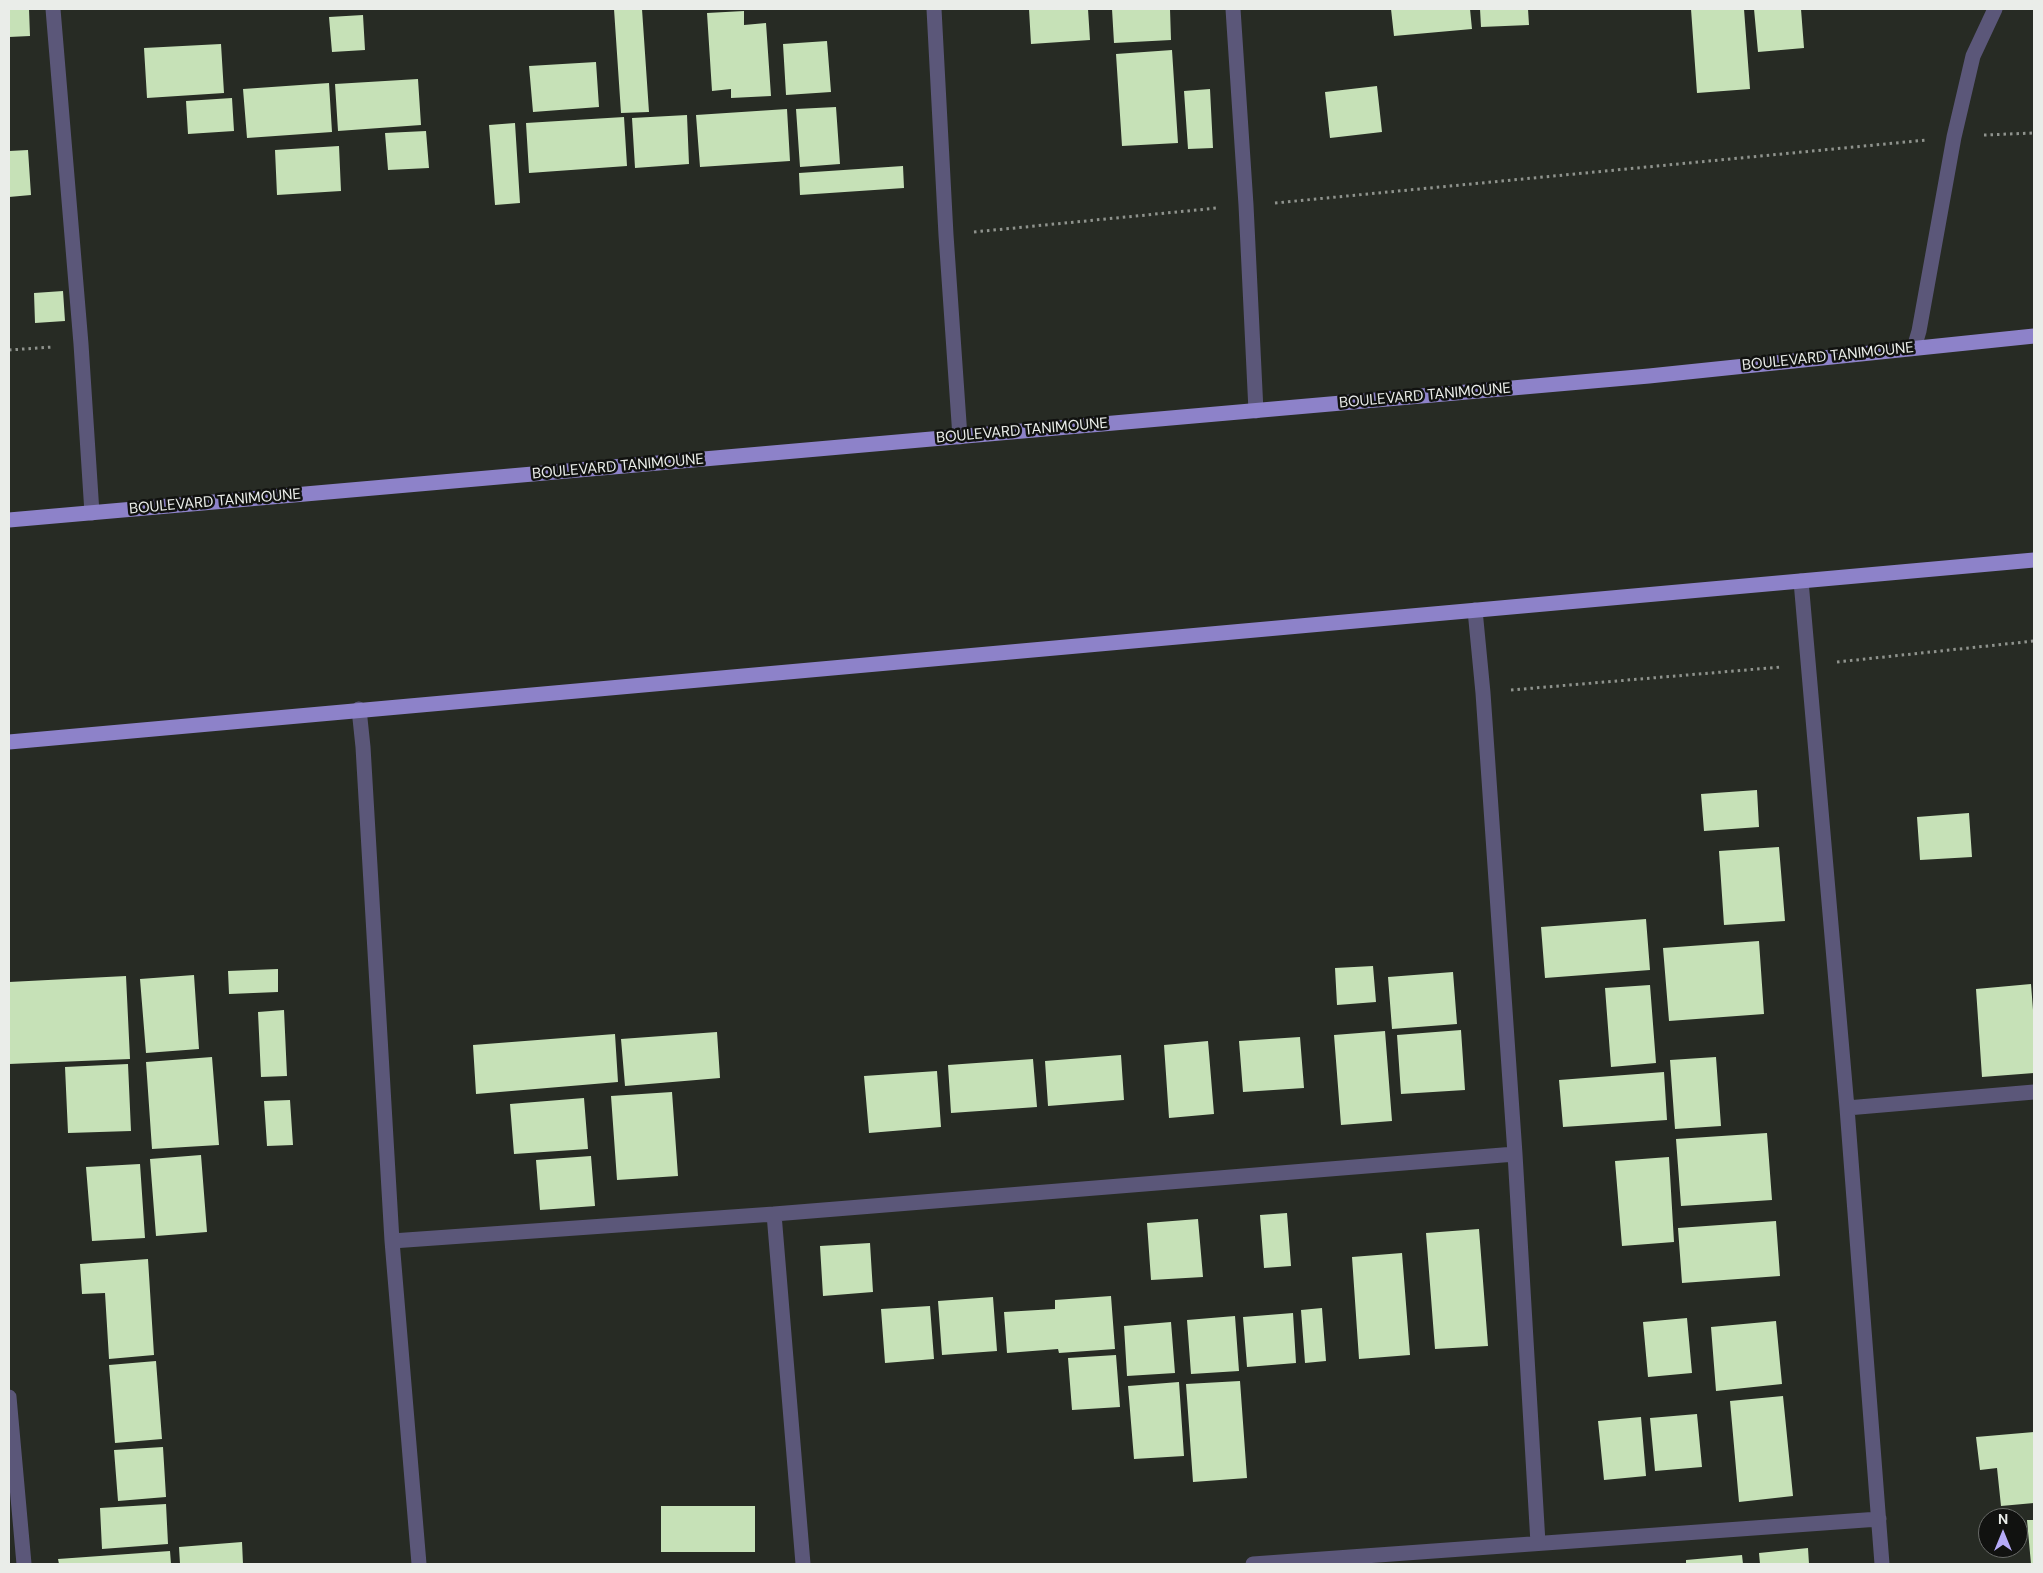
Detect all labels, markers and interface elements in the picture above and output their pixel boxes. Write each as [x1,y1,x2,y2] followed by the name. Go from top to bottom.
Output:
[1741,339,1915,375] street label: BOULEVARD TANIMOUNE
[1338,380,1512,412] street label: BOULEVARD TANIMOUNE
[935,415,1109,447] street label: BOULEVARD TANIMOUNE
[531,451,705,483] street label: BOULEVARD TANIMOUNE
[128,486,302,518] street label: BOULEVARD TANIMOUNE
[1978,1508,2028,1558] north arrow
[1998,1510,2008,1528] text: N

